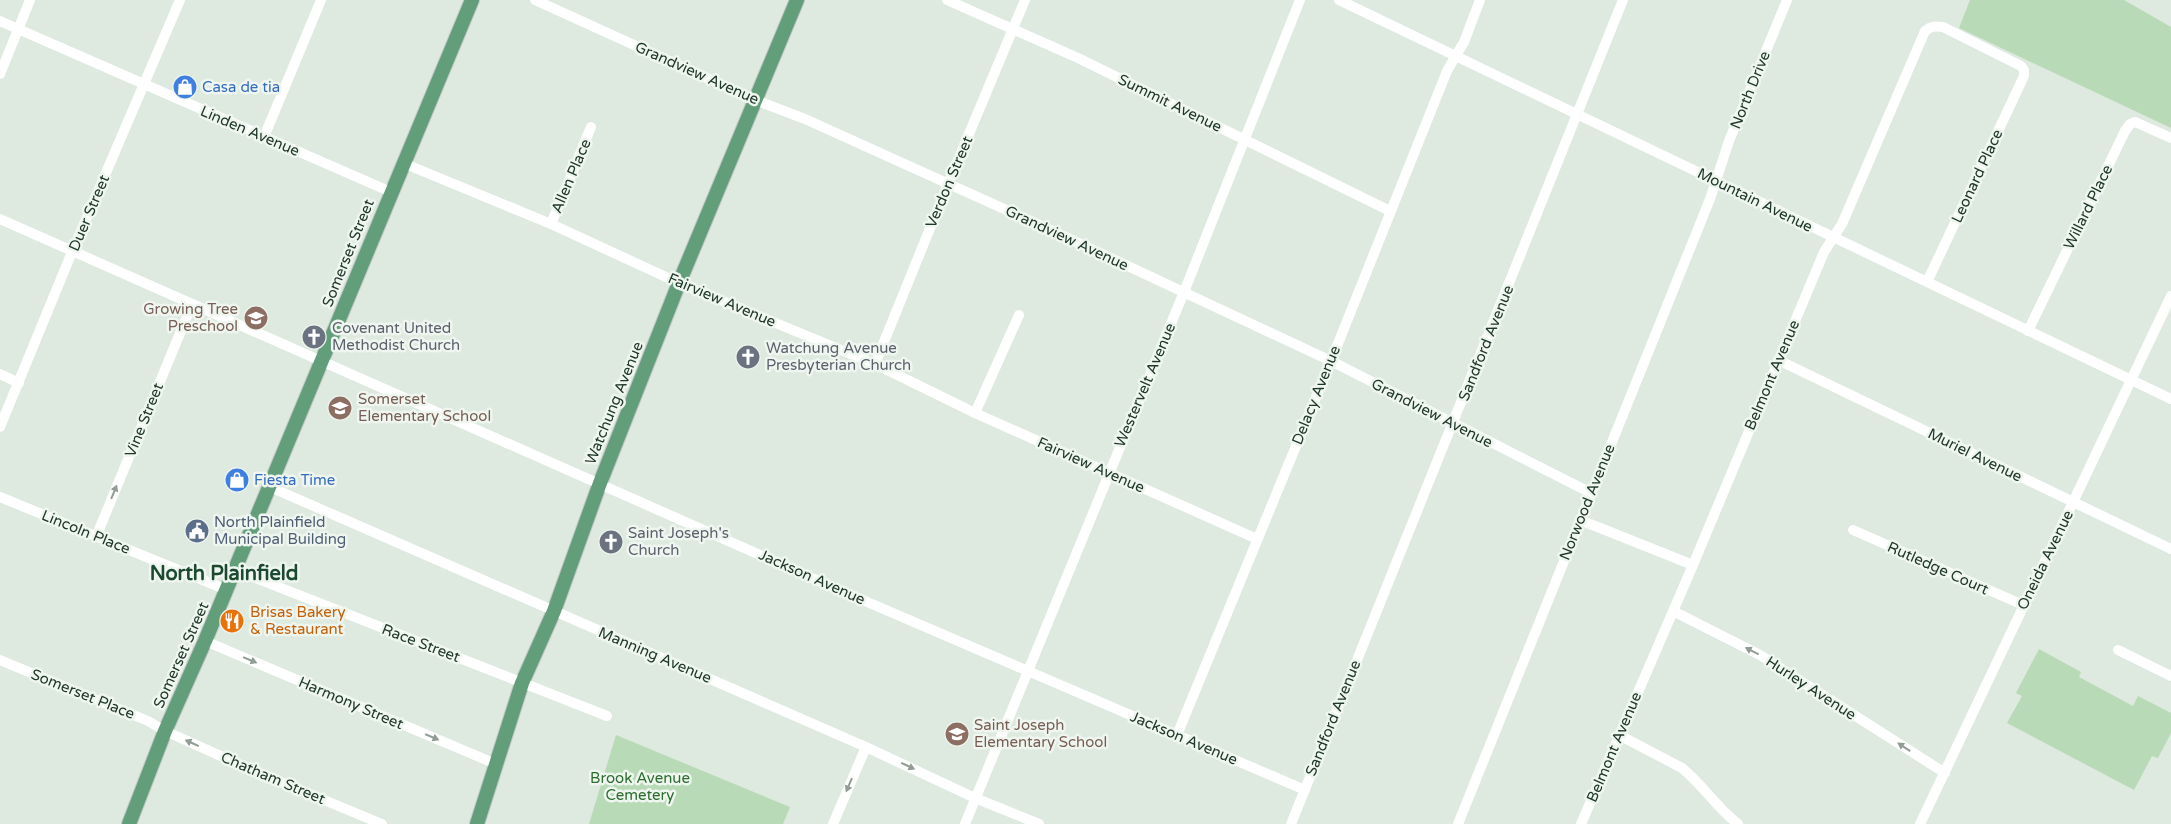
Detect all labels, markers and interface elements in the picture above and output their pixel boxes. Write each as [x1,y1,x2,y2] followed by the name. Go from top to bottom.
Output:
[632,38,762,108] street label: Grandview Avenue
[1726,48,1774,132] street label: North Drive
[1115,70,1225,136] street label: Summit Avenue
[172,74,198,100] shop icon: Casa de tia
[202,78,280,96] place label: Casa de tia
[198,102,302,160] street label: Linden Avenue
[1947,126,2007,226] street label: Leonard Place
[922,133,977,231] street label: Verdon Street
[547,136,595,216] street label: Allen Place
[2060,162,2116,252] street label: Willard Place
[1694,164,1816,236] street label: Mountain Avenue
[65,172,113,254] street label: Duer Street
[318,196,378,309] street label: Somerset Street
[1003,202,1131,274] street label: Grandview Avenue
[665,269,779,331] street label: Fairview Avenue
[1455,282,1517,404] street label: Sandford Avenue
[143,300,238,335] place label: Growing Tree Preschool
[243,305,269,331] school or university icon: Growing Tree Preschool
[1741,317,1803,433] street label: Belmont Avenue
[332,319,460,354] place label: Covenant United Methodist Church
[1111,320,1179,450] street label: Westervelt Avenue
[301,324,327,350] church icon: Covenant United Methodist Church
[581,339,647,467] street label: Watchung Avenue
[766,339,911,374] place label: Watchung Avenue Presbyterian Church
[1288,343,1344,447] street label: Delacy Avenue
[735,344,761,370] church icon: Watchung Avenue Presbyterian Church
[1368,375,1496,451] street label: Grandview Avenue
[121,380,167,460] street label: Vine Street
[358,390,491,425] place label: Somerset Elementary School
[327,395,353,421] school or university icon: Somerset Elementary School
[1925,424,2025,486] street label: Muriel Avenue
[1035,433,1147,497] street label: Fairview Avenue
[1555,441,1619,563] street label: Norwood Avenue
[224,467,250,493] shop icon: Fiesta Time
[254,471,335,489] place label: Fiesta Time
[111,485,119,499] one-way arrow
[39,506,133,558] street label: Lincoln Place
[2013,507,2077,613] street label: Oneida Avenue
[214,513,346,548] place label: North Plainfield Municipal Building
[184,518,210,544] public building icon: North Plainfield Municipal Building
[628,524,729,559] place label: Saint Joseph's Church
[598,529,624,555] church icon: Saint Joseph's Church
[1885,538,1992,598] street label: Rutledge Court
[756,545,868,609] street label: Jackson Avenue
[150,562,298,586] district label: North Plainfield
[149,599,213,711] street label: Somerset Street
[250,603,346,638] place label: Brisas Bakery & Restaurant
[219,608,245,634] restaurant icon: Brisas Bakery & Restaurant
[379,620,463,666] street label: Race Street
[596,623,714,687] street label: Manning Avenue
[1744,647,1759,655] one-way arrow
[1763,652,1859,724] street label: Hurley Avenue
[243,657,257,665] one-way arrow
[1302,657,1364,779] street label: Sandford Avenue
[29,665,137,723] street label: Somerset Place
[296,673,406,733] street label: Harmony Street
[1583,689,1645,805] street label: Belmont Avenue
[1128,707,1240,769] street label: Jackson Avenue
[974,716,1107,751] place label: Saint Joseph Elementary School
[944,721,970,747] school or university icon: Saint Joseph Elementary School
[425,733,439,741] one-way arrow
[185,739,199,747] one-way arrow
[1897,742,1910,752] one-way arrow
[218,748,328,808] street label: Chatham Street
[901,763,915,771] one-way arrow
[590,769,690,804] park label: Brook Avenue Cemetery
[845,778,853,792] one-way arrow

